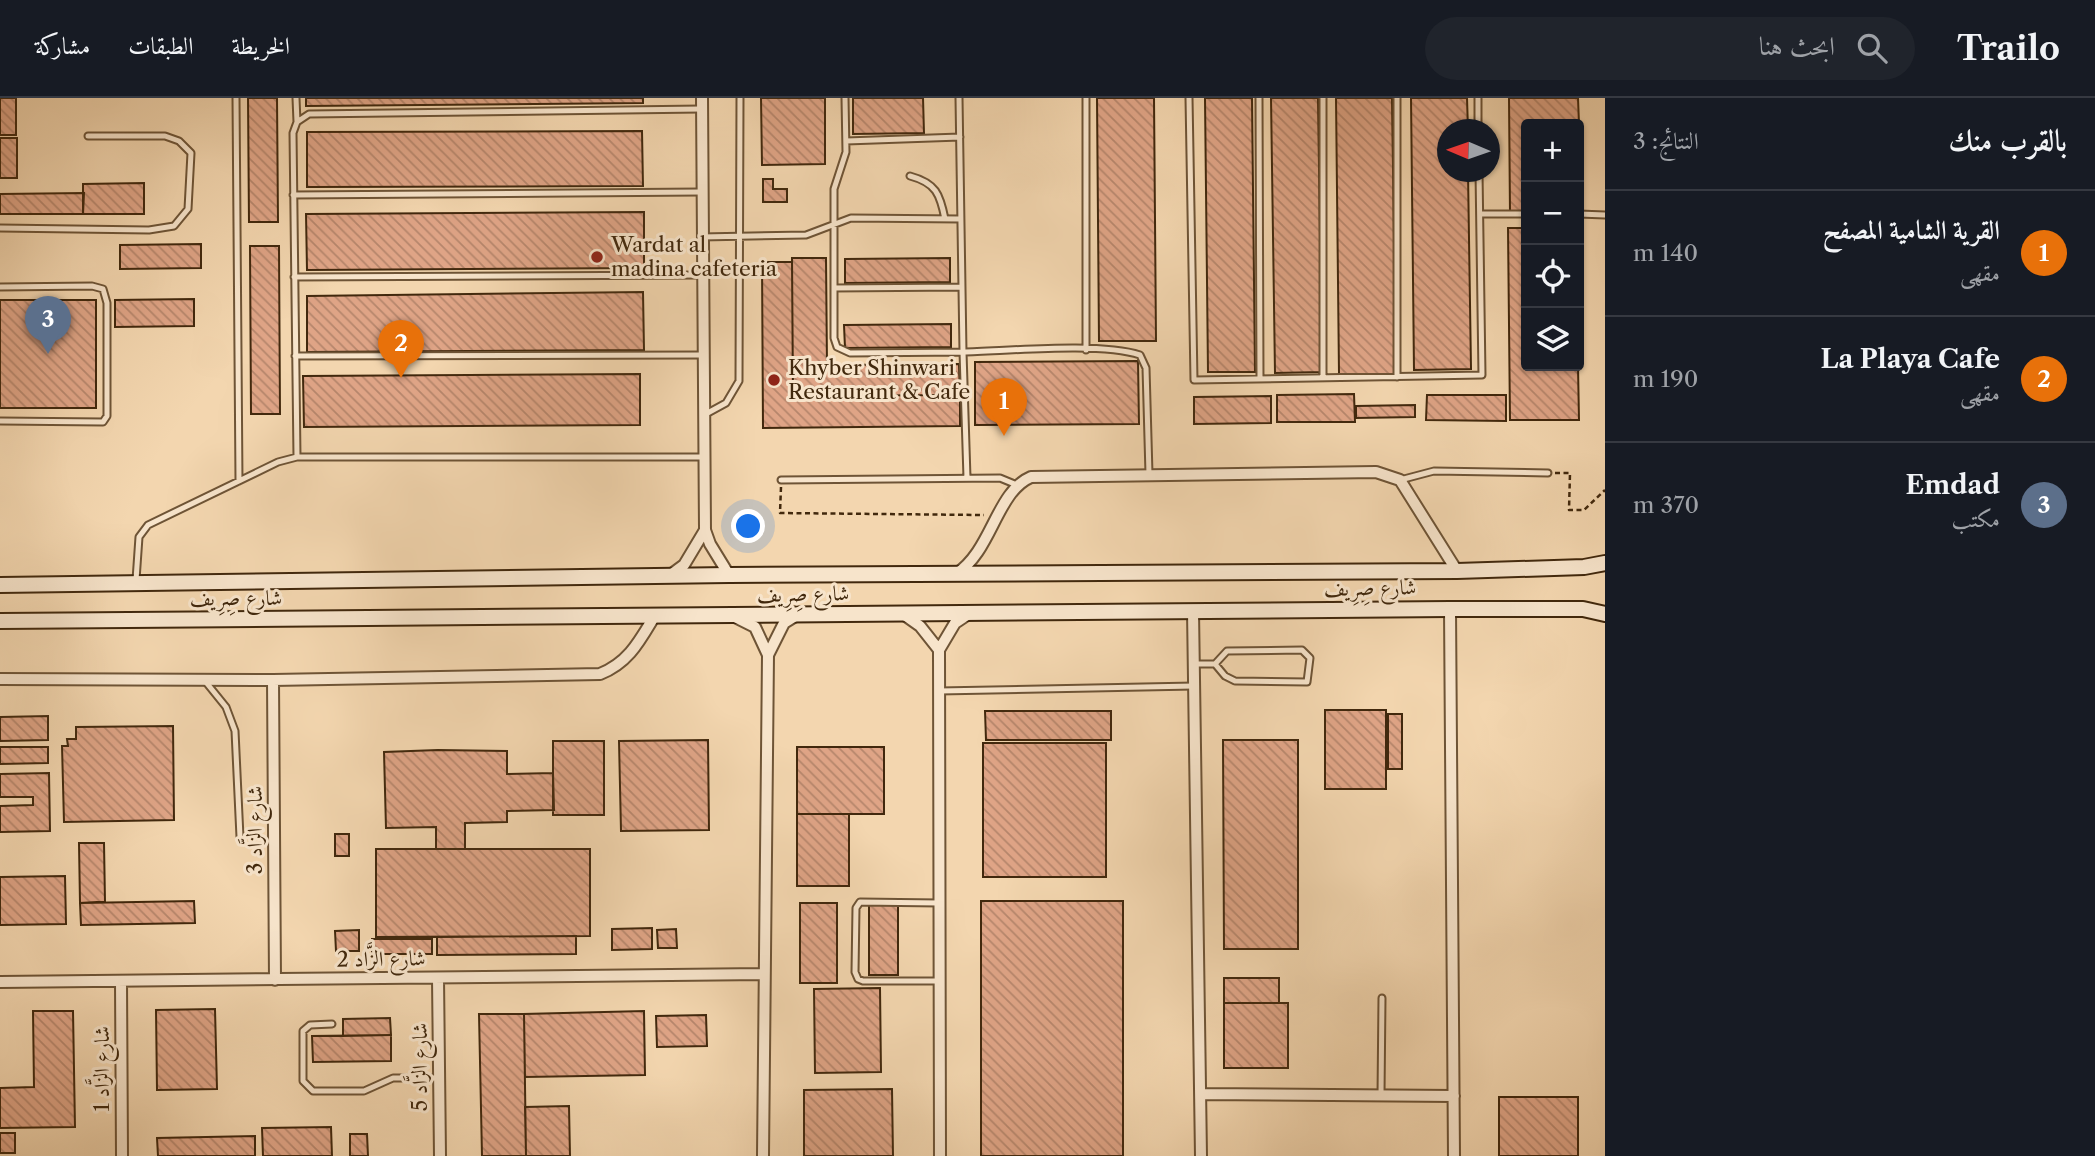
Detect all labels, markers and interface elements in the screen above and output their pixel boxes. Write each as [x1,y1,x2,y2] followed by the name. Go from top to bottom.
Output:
[1425,17,1915,80] search box
[1957,28,2060,69] text: Trailo
[1853,29,1891,67] icon: search
[1759,30,1835,62] text: ابحث هنا
[35,31,90,60] text: مشاركة
[128,31,194,60] text: الطبقات
[232,31,290,60] text: الخريطة
[1437,119,1500,182] north arrow
[1521,119,1584,371] map controls
[1521,119,1584,182] button: +
[1949,122,2067,159] text: بالقرب منك
[1633,127,1699,155] text: النتائج: 3
[1521,182,1584,245] button: −
[1823,214,2000,246] text: القرية الشامية المصفح
[610,232,778,281] place label: Wardat al madina cafeteria
[1633,239,1698,267] text: 140 m
[2039,239,2049,267] text: 1
[1521,245,1584,308] button: locate
[589,249,605,265] marker: Wardat al madina cafeteria
[1960,259,2000,287] text: مقهى
[25,296,71,354] pin: 3
[1521,308,1584,371] button: layers
[378,320,424,378] pin: 2
[1820,343,2000,375] text: La Playa Cafe
[788,355,970,404] place label: Khyber Shinwari Restaurant & Cafe
[1633,365,1698,393] text: 190 m
[2037,365,2051,393] text: 2
[766,372,782,388] marker: Khyber Shinwari Restaurant & Cafe
[981,378,1027,436] pin: 1
[1960,379,2000,407] text: مقهى
[1906,469,2000,501] text: Emdad
[1633,491,1699,519] text: 370 m
[2038,491,2051,519] text: 3
[1952,505,2000,533] text: مكتب
[731,509,765,543] your location
[1324,574,1417,607] street label: شارع صِرِيف
[757,580,850,613] street label: شارع صِرِيف
[190,585,282,616] street label: شارع صِرِيف
[237,786,273,874] street label: شارع الزَّاد 3
[336,940,426,978] street label: شارع الزَّاد 2
[402,1023,438,1111] street label: شارع الزَّاد 5
[84,1026,120,1112] street label: شارع الزَّاد 1

